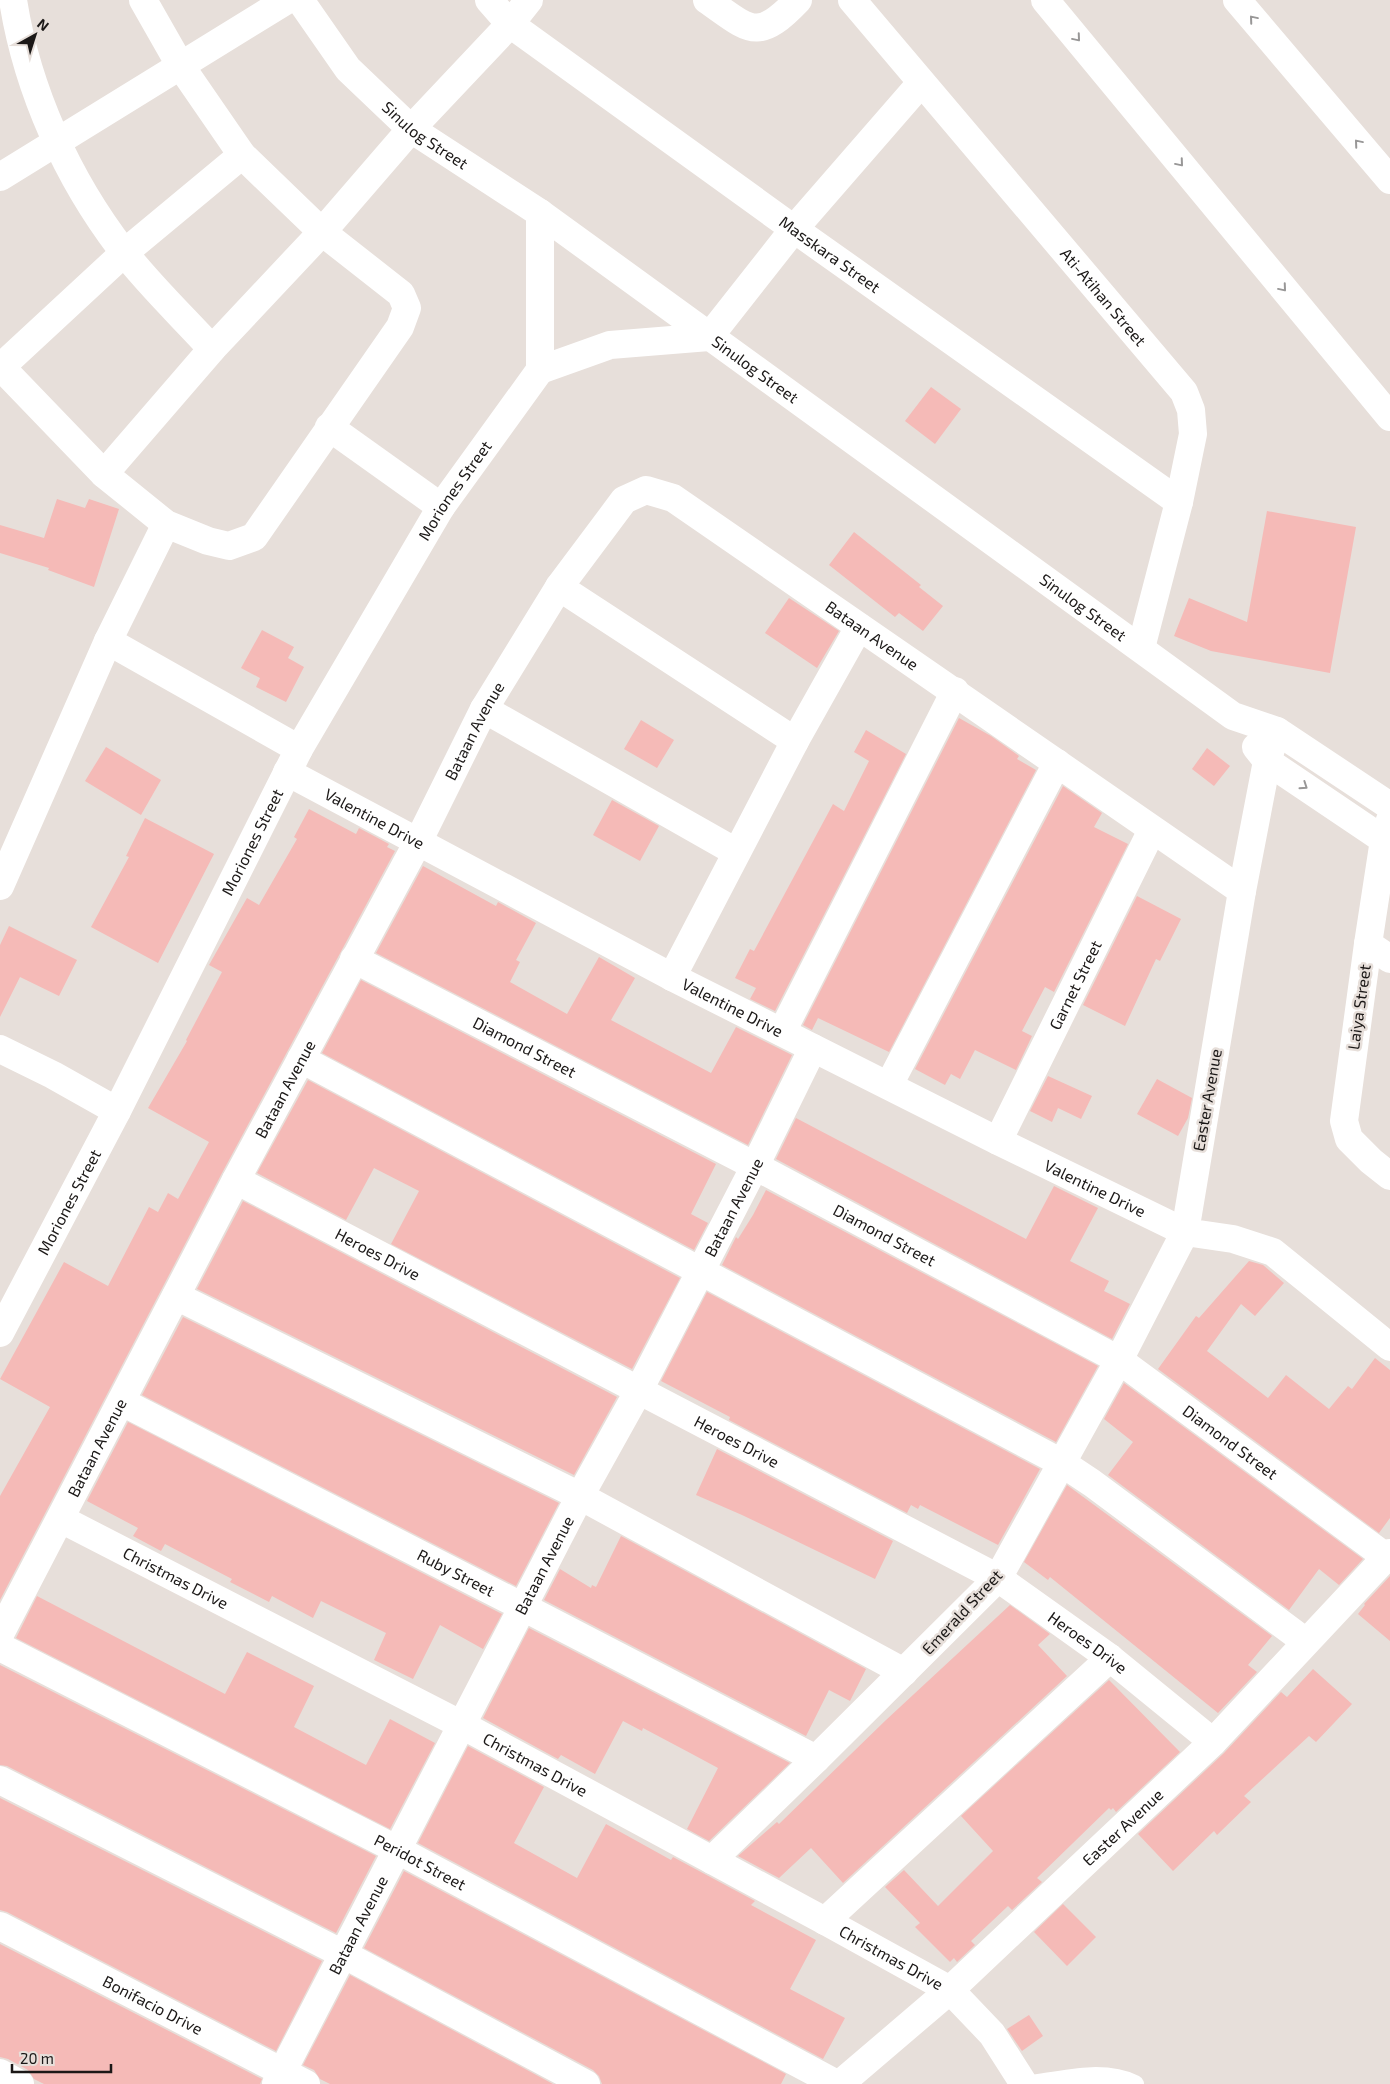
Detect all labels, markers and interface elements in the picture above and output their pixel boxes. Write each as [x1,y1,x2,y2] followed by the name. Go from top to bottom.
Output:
[10,10,60,60] north arrow
[34,15,53,34] text: N
[1250,16,1259,25] one-way arrow
[1071,32,1080,41] one-way arrow
[379,97,472,173] street label: Sinulog Street
[1356,140,1364,149] one-way arrow
[1174,157,1183,166] one-way arrow
[776,212,884,296] street label: Masskara Street
[1057,244,1151,349] street label: Ati-Atihan Street
[1278,282,1286,291] one-way arrow
[709,331,803,407] street label: Sinulog Street
[414,437,495,544] street label: Moriones Street
[1036,569,1130,644] street label: Sinulog Street
[822,596,922,674] street label: Bataan Avenue
[440,678,508,783] street label: Bataan Avenue
[1298,780,1308,789] one-way arrow
[321,784,428,852] street label: Valentine Drive
[217,785,286,898] street label: Moriones Street
[1045,937,1105,1033] street label: Garnet Street
[1343,963,1374,1051] street label: Laiya Street
[679,974,786,1040] street label: Valentine Drive
[470,1012,579,1081] street label: Diamond Street
[250,1036,319,1141] street label: Bataan Avenue
[1188,1047,1225,1153] street label: Easter Avenue
[33,1146,104,1258] street label: Moriones Street
[700,1155,767,1260] street label: Bataan Avenue
[1041,1155,1149,1220] street label: Valentine Drive
[830,1200,939,1270] street label: Diamond Street
[332,1224,424,1284] street label: Heroes Drive
[63,1395,130,1500] street label: Bataan Avenue
[1179,1400,1282,1483] street label: Diamond Street
[691,1411,783,1471] street label: Heroes Drive
[510,1512,577,1618] street label: Bataan Avenue
[120,1543,232,1612] street label: Christmas Drive
[414,1545,498,1600] street label: Ruby Street
[918,1565,1006,1658] street label: Emerald Street
[1045,1607,1131,1677] street label: Heroes Drive
[480,1728,591,1800] street label: Christmas Drive
[1078,1784,1166,1869] street label: Easter Avenue
[371,1830,469,1894] street label: Peridot Street
[324,1872,391,1977] street label: Bataan Avenue
[836,1921,947,1993] street label: Christmas Drive
[100,1971,206,2038] street label: Bonifacio Drive
[12,2042,111,2074] scale bar
[20,2049,54,2067] text: 20 m

